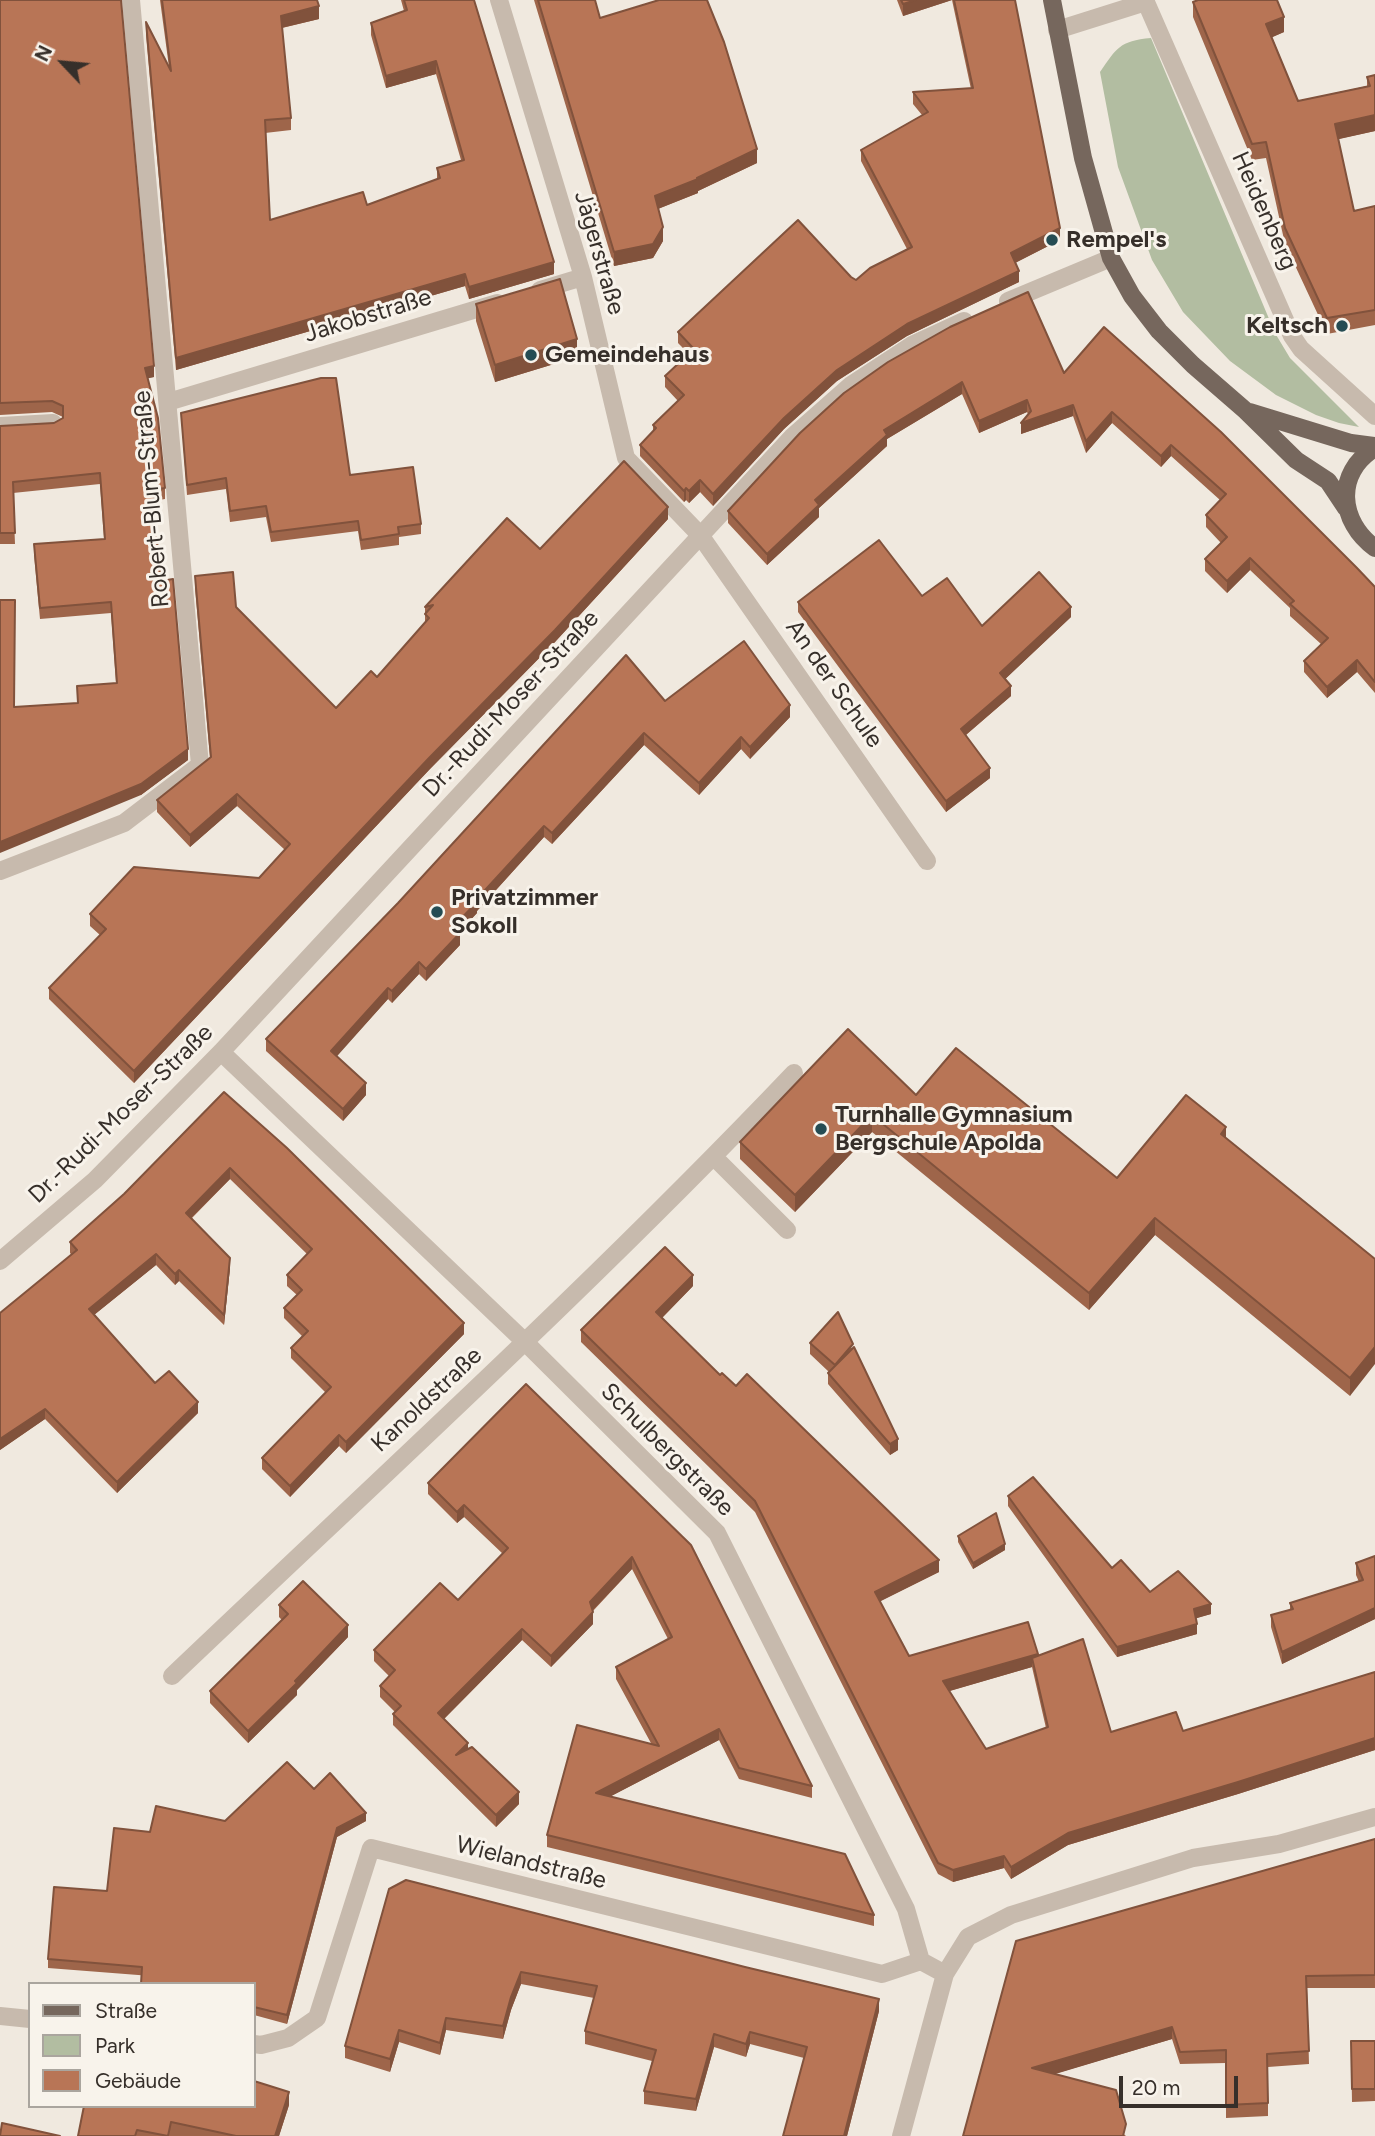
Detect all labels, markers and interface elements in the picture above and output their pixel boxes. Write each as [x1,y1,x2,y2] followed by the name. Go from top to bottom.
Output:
[28,28,98,98] north arrow
[30,42,57,65] text: N
[1225,147,1303,275] street label: Heidenberg
[568,188,630,318] street label: Jägerstraße
[1066,226,1166,254] place label: Rempel's
[1044,232,1060,248] marker: Rempel's
[301,283,435,349] street label: Jakobstraße
[1246,312,1328,340] place label: Keltsch
[1334,318,1350,334] marker: Keltsch
[545,341,709,369] place label: Gemeindehaus
[523,347,539,363] marker: Gemeindehaus
[128,389,176,609] street label: Robert-Blum-Straße
[417,605,605,803] street label: Dr.-Rudi-Moser-Straße
[779,614,889,754] street label: An der Schule
[451,884,598,940] place label: Privatzimmer Sokoll
[429,904,445,920] marker: Privatzimmer Sokoll
[23,1019,219,1209] street label: Dr.-Rudi-Moser-Straße
[835,1101,1073,1157] place label: Turnhalle Gymnasium Bergschule Apolda
[813,1121,829,1137] marker: Turnhalle Gymnasium Bergschule Apolda
[366,1342,488,1458] street label: Kanoldstraße
[594,1377,740,1523] street label: Schulbergstraße
[453,1830,609,1896] street label: Wielandstraße
[28,1982,256,2108] legend
[95,1998,157,2023] text: Straße
[95,2033,135,2058] text: Park
[1123,2062,1242,2106] scale bar
[95,2068,181,2093] text: Gebäude
[1132,2075,1180,2100] text: 20 m

